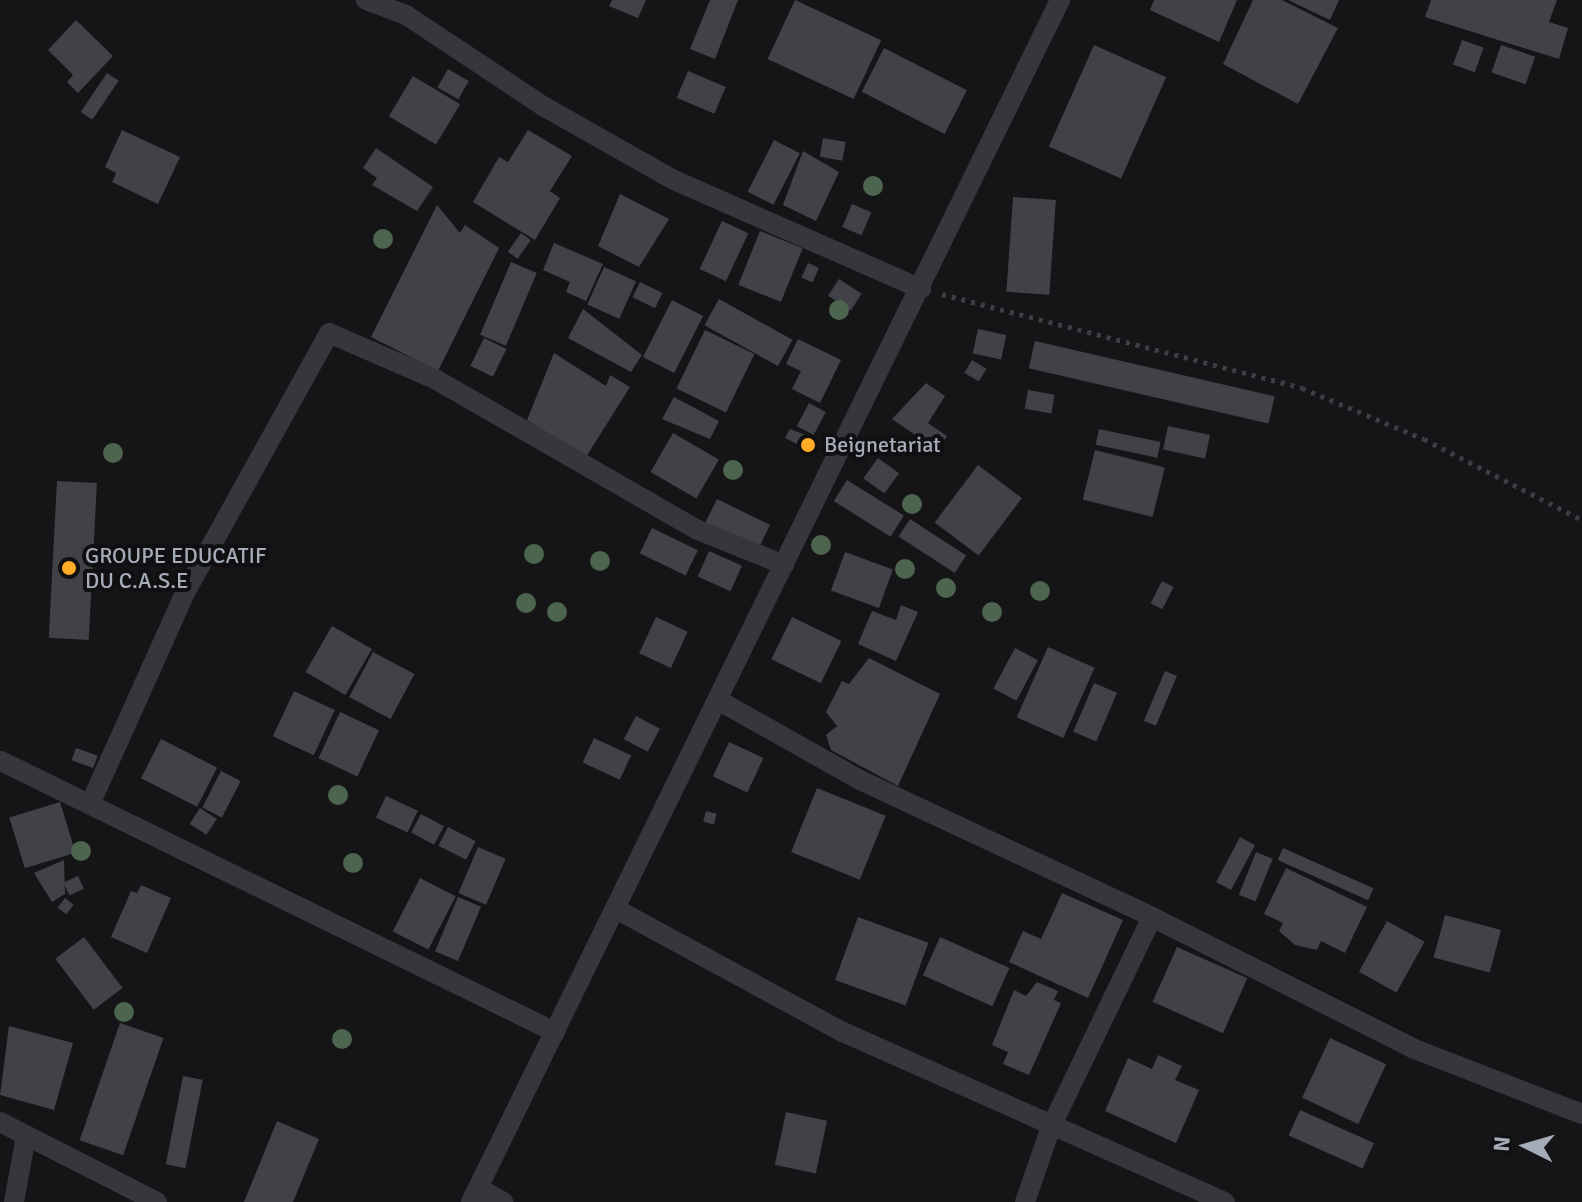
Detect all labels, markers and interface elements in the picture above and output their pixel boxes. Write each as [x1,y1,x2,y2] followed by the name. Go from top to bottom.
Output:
[824,432,941,458] place label: Beignetariat
[799,436,817,454] marker: Beignetariat
[85,542,266,594] place label: GROUPE EDUCATIF DU C.A.S.E
[60,559,78,577] marker: GROUPE EDUCATIF DU C.A.S.E
[1486,1106,1566,1186] north arrow
[1487,1135,1516,1153] text: N

